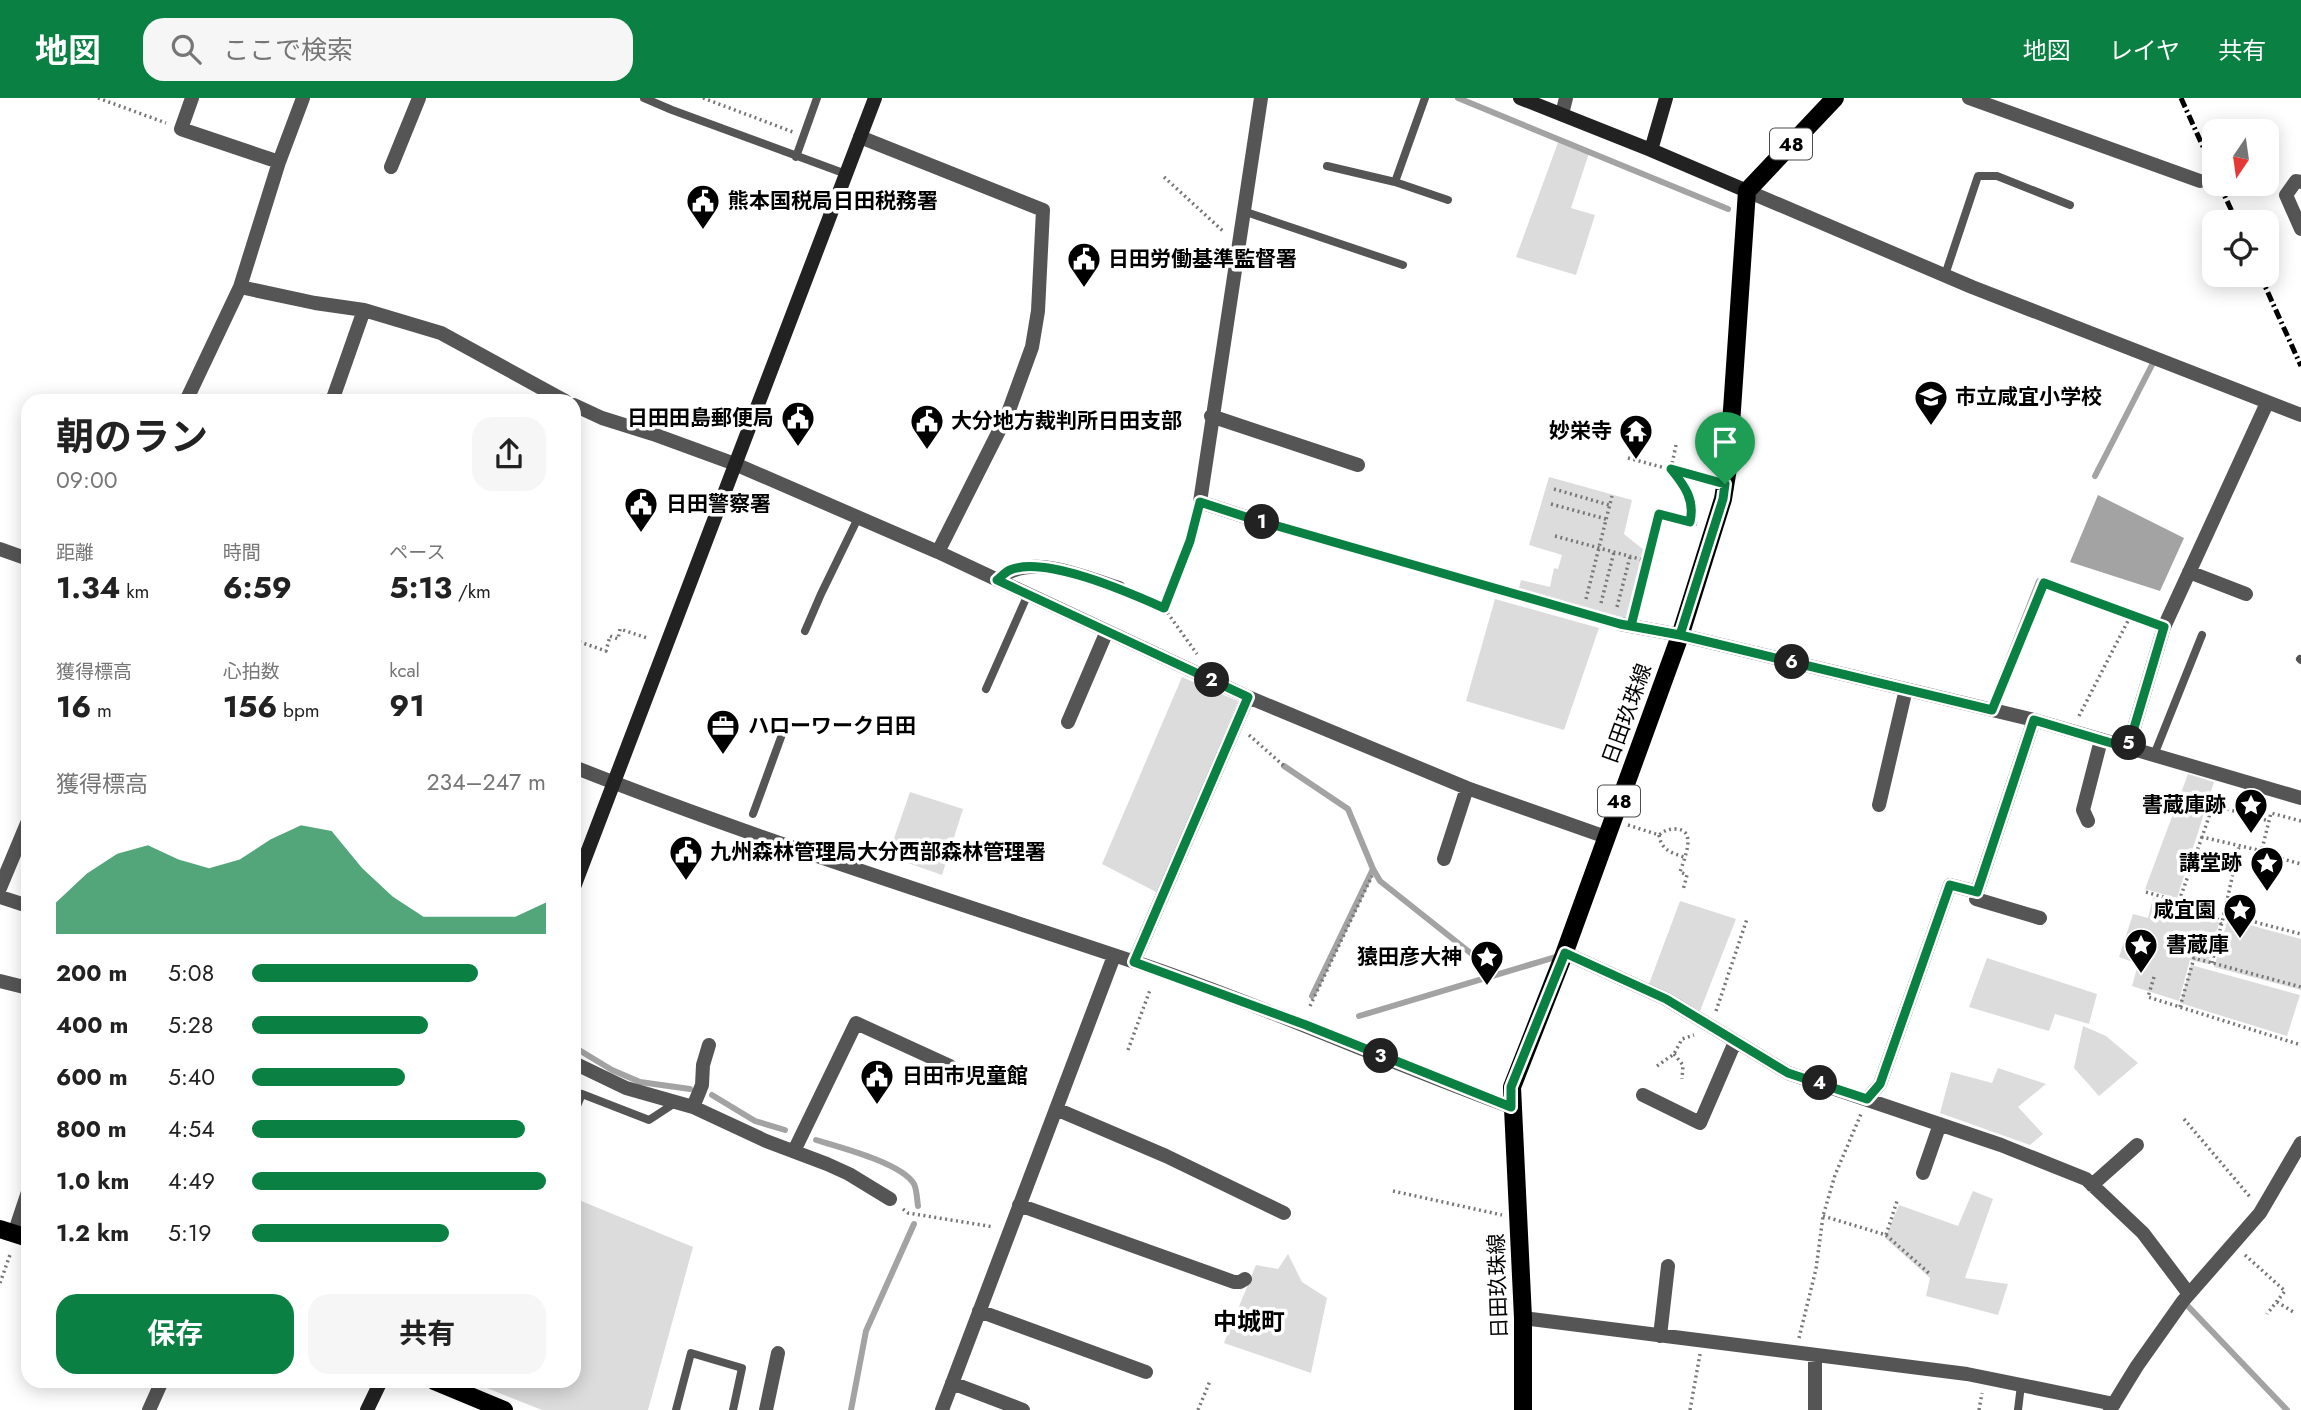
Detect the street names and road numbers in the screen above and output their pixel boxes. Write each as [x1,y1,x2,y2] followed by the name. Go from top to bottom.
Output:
[1770,128,1812,159] road number: 48
[1595,660,1659,768] street label: 日田玖珠線
[1598,786,1640,816] road number: 48
[1481,1233,1515,1339] street label: 日田玖珠線

